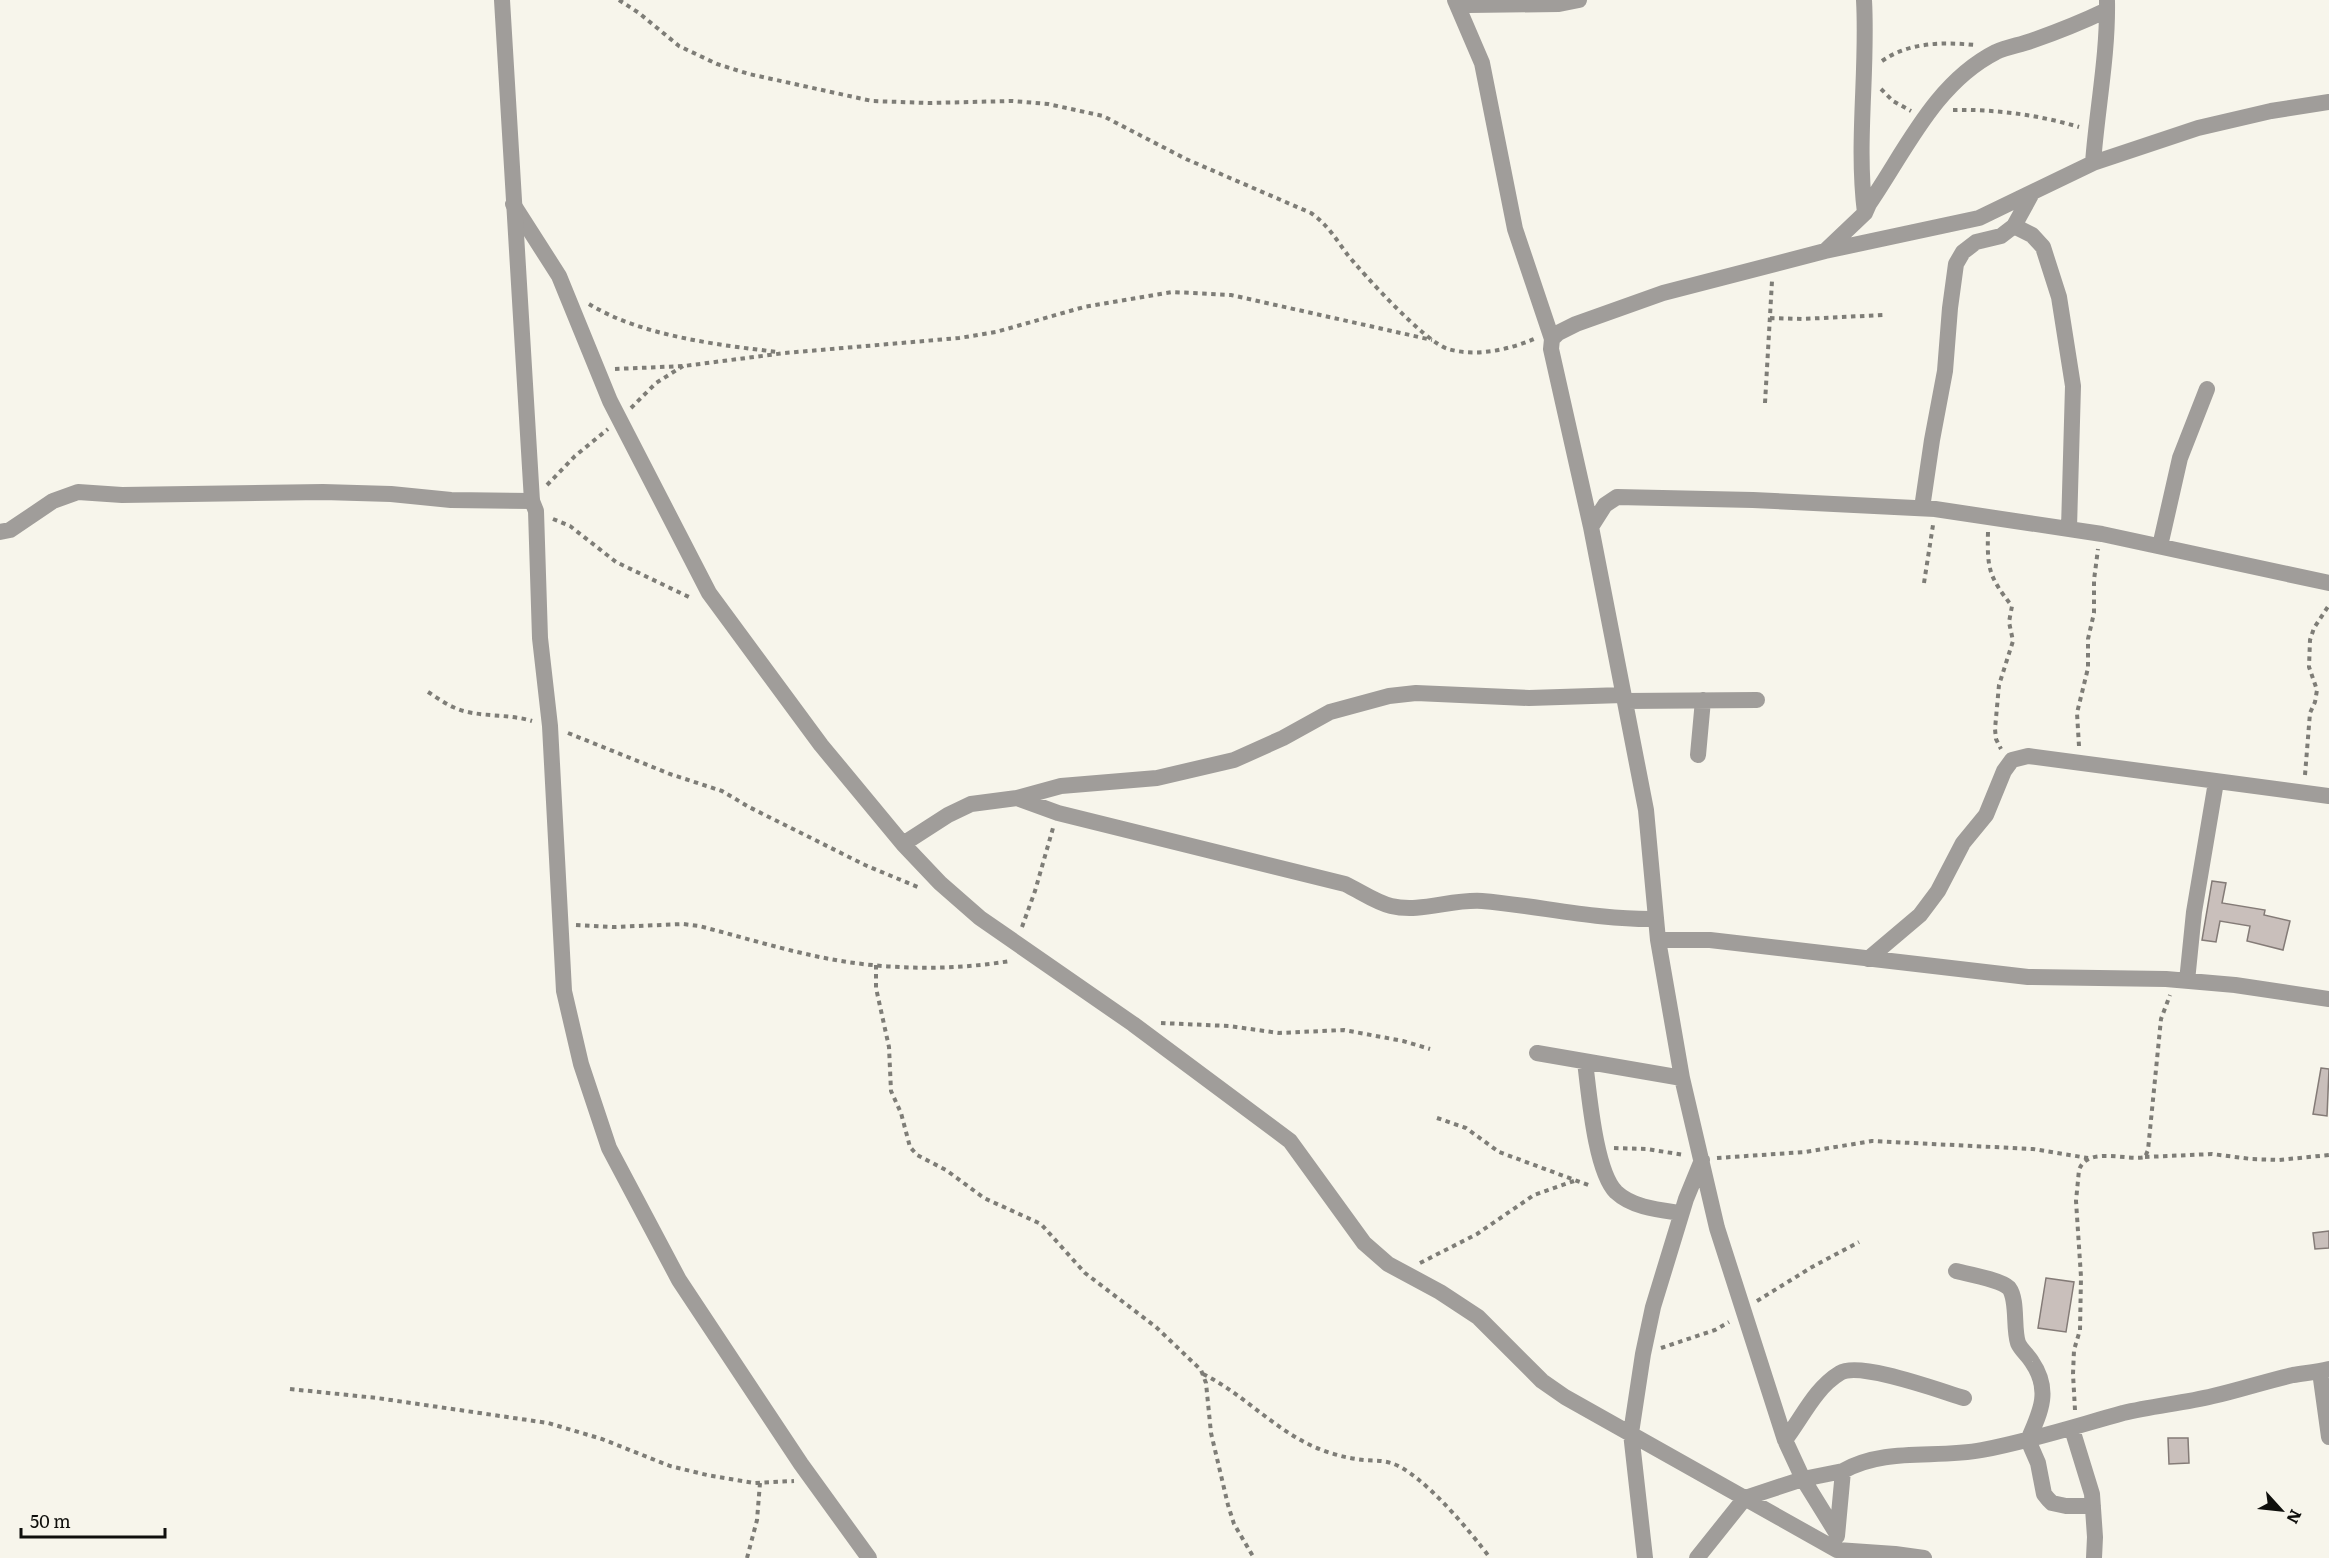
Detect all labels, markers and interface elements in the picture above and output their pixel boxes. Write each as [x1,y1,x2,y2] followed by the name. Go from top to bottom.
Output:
[2251,1480,2311,1540] north arrow
[21,1501,165,1539] scale bar
[2282,1506,2309,1529] text: N
[30,1507,71,1534] text: 50 m

